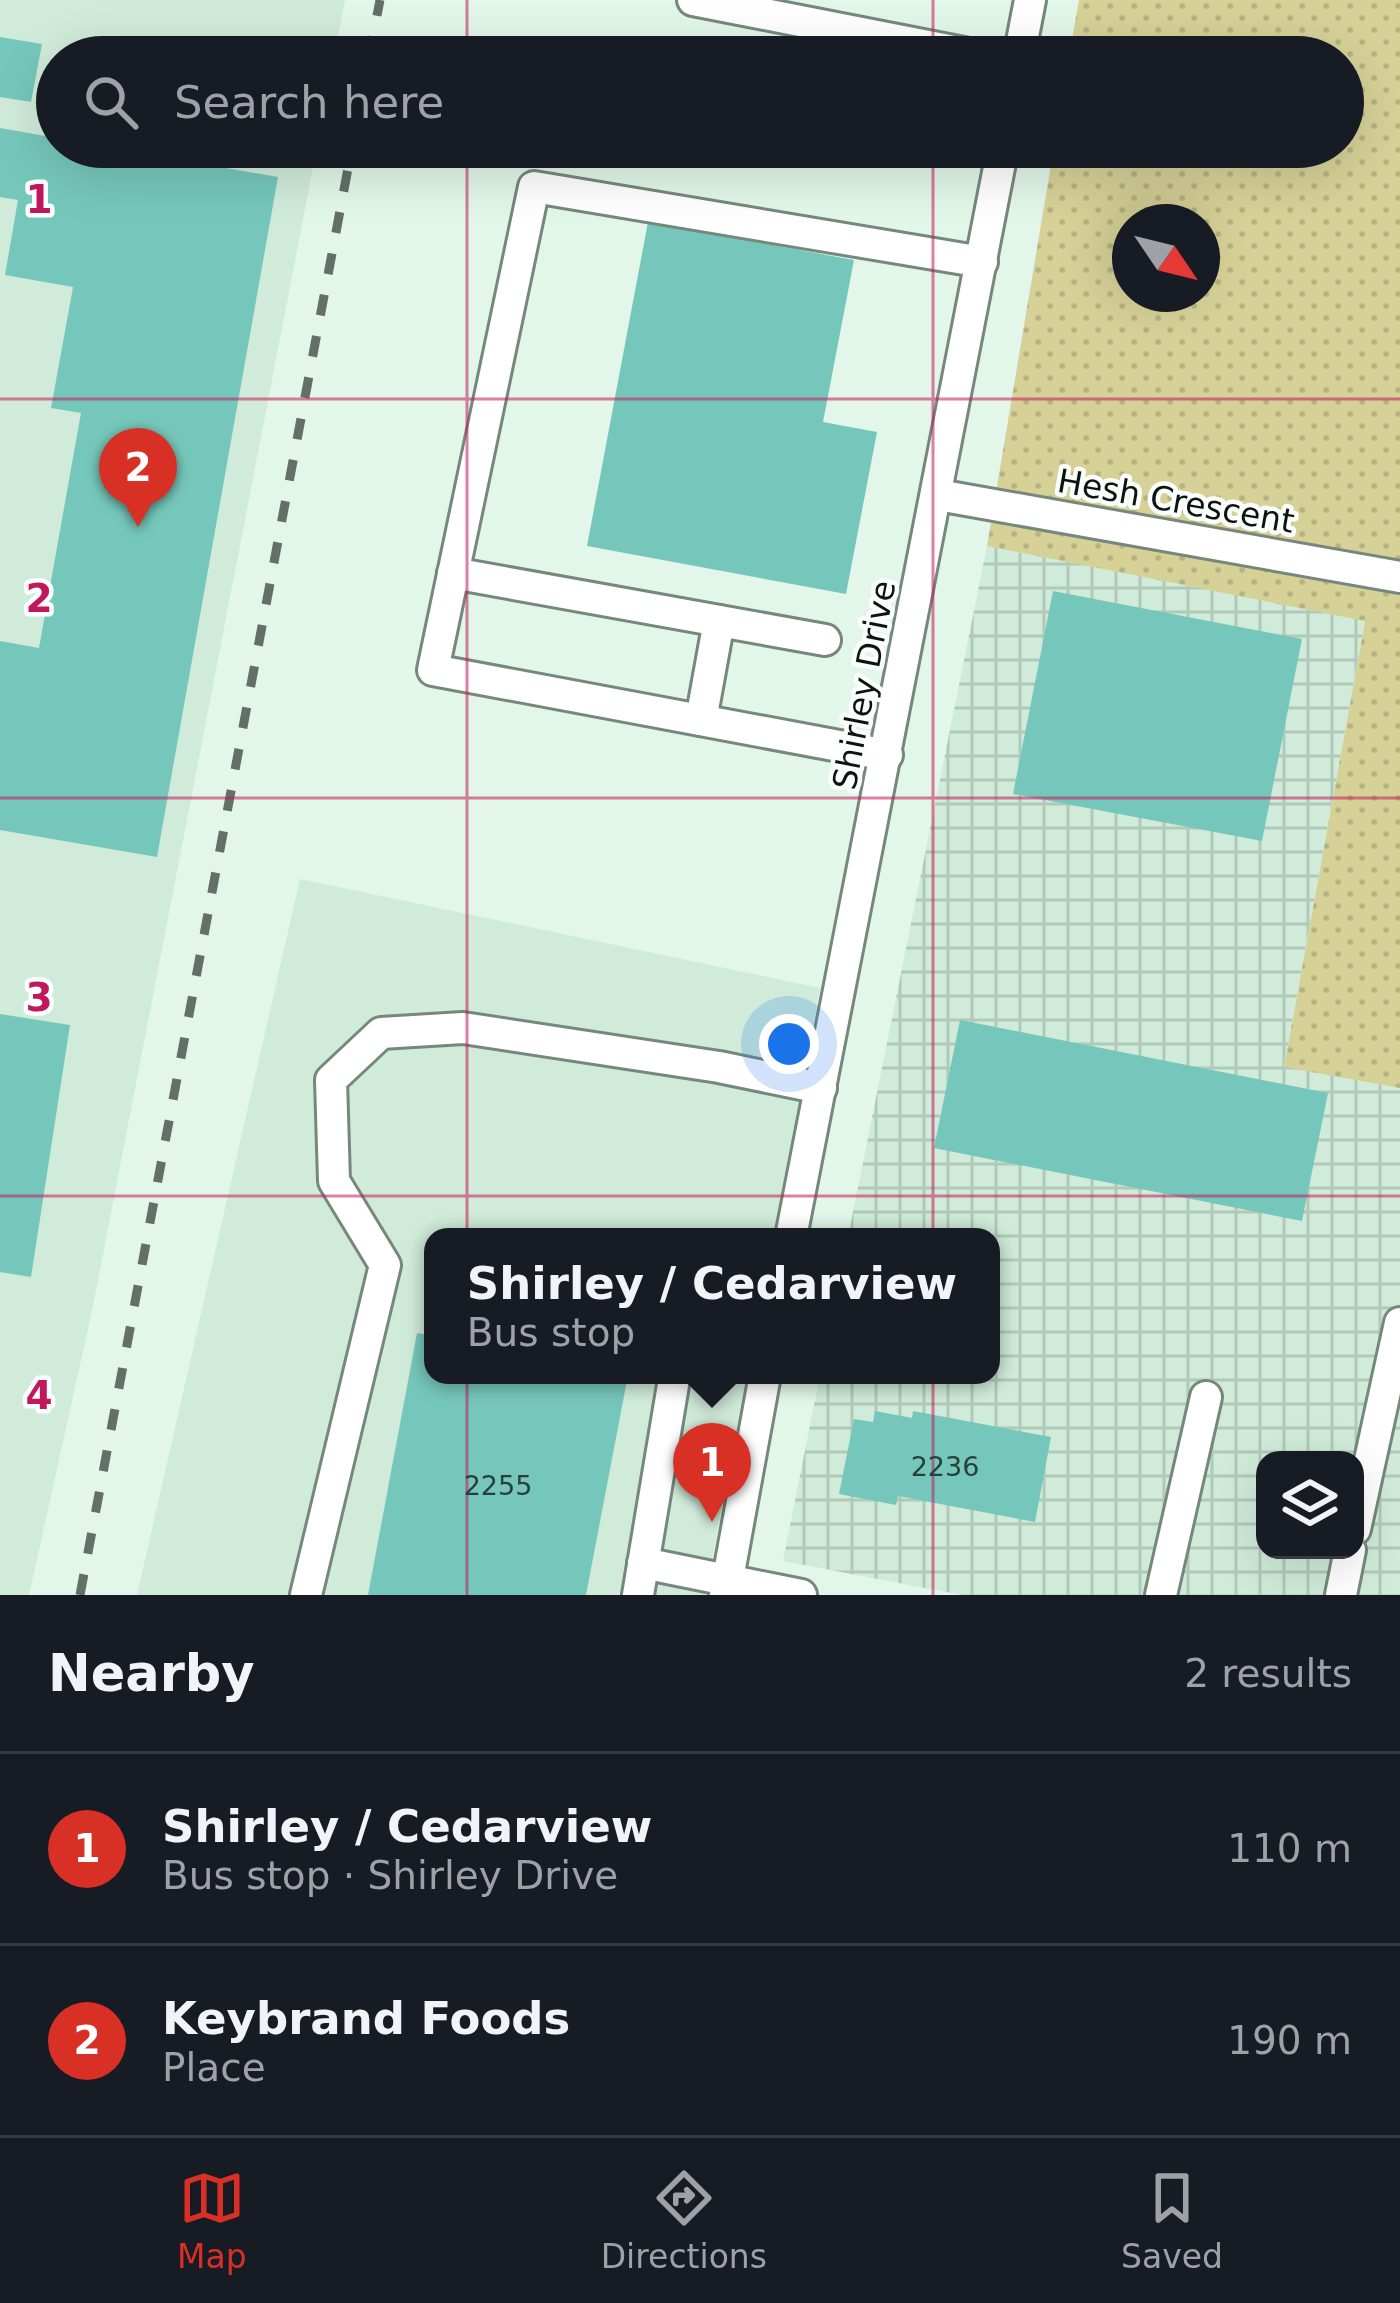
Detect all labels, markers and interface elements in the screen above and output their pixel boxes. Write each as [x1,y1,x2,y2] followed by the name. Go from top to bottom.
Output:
[36,36,1364,168] search box
[78,69,144,135] icon: search
[174,76,444,129] text: Search here
[25,177,53,222] text: 1
[1112,204,1220,312] north arrow
[99,428,177,527] pin: 2
[1055,461,1297,541] street label: Hesh Crescent
[25,576,53,621] text: 2
[825,577,903,793] street label: Shirley Drive
[25,975,53,1020] text: 3
[759,1014,819,1074] your location
[424,1228,1000,1384] popup
[467,1257,957,1310] text: Shirley / Cedarview
[467,1310,635,1355] text: Bus stop
[25,1373,53,1418] text: 4
[673,1423,751,1522] pin: 1
[911,1451,979,1482] house number: 2236
[1256,1451,1364,1559] map controls
[1256,1451,1364,1559] button: layers
[464,1470,532,1501] house number: 2255
[48,1644,255,1703] text: Nearby
[1184,1651,1352,1696] text: 2 results
[162,1800,652,1853] text: Shirley / Cedarview
[73,1826,101,1871] text: 1
[1227,1826,1352,1871] text: 110 m
[162,1853,618,1898] text: Bus stop · Shirley Drive
[162,1992,570,2045] text: Keybrand Foods
[73,2018,101,2063] text: 2
[1227,2018,1352,2063] text: 190 m
[162,2045,266,2090] text: Place
[177,2165,247,2276] tab: Map
[601,2165,767,2276] tab: Directions
[1121,2165,1223,2276] tab: Saved

